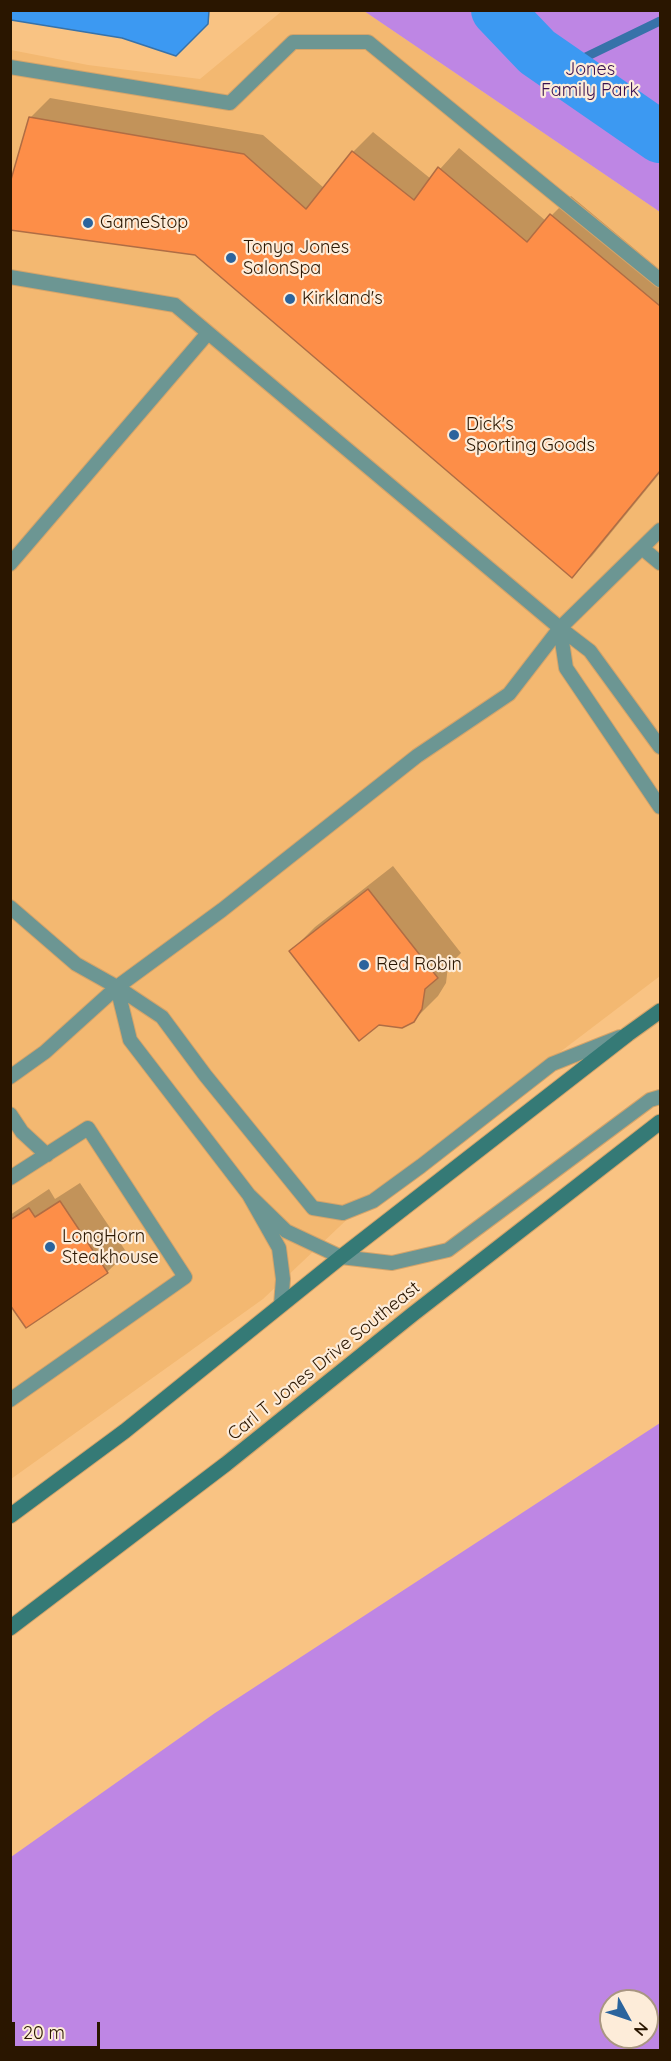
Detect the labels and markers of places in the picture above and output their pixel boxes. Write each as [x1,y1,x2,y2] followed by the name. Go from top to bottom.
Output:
[100,212,188,234] place label: GameStop
[81,216,95,230] marker: GameStop
[243,237,349,280] place label: Tonya Jones SalonSpa
[224,251,238,265] marker: Tonya Jones SalonSpa
[302,288,383,310] place label: Kirkland's
[283,292,297,306] marker: Kirkland's
[466,414,595,456] place label: Dick's Sporting Goods
[447,428,461,442] marker: Dick's Sporting Goods
[376,954,462,976] place label: Red Robin
[357,958,371,972] marker: Red Robin
[62,1226,159,1268] place label: LongHorn Steakhouse
[43,1240,57,1254] marker: LongHorn Steakhouse

